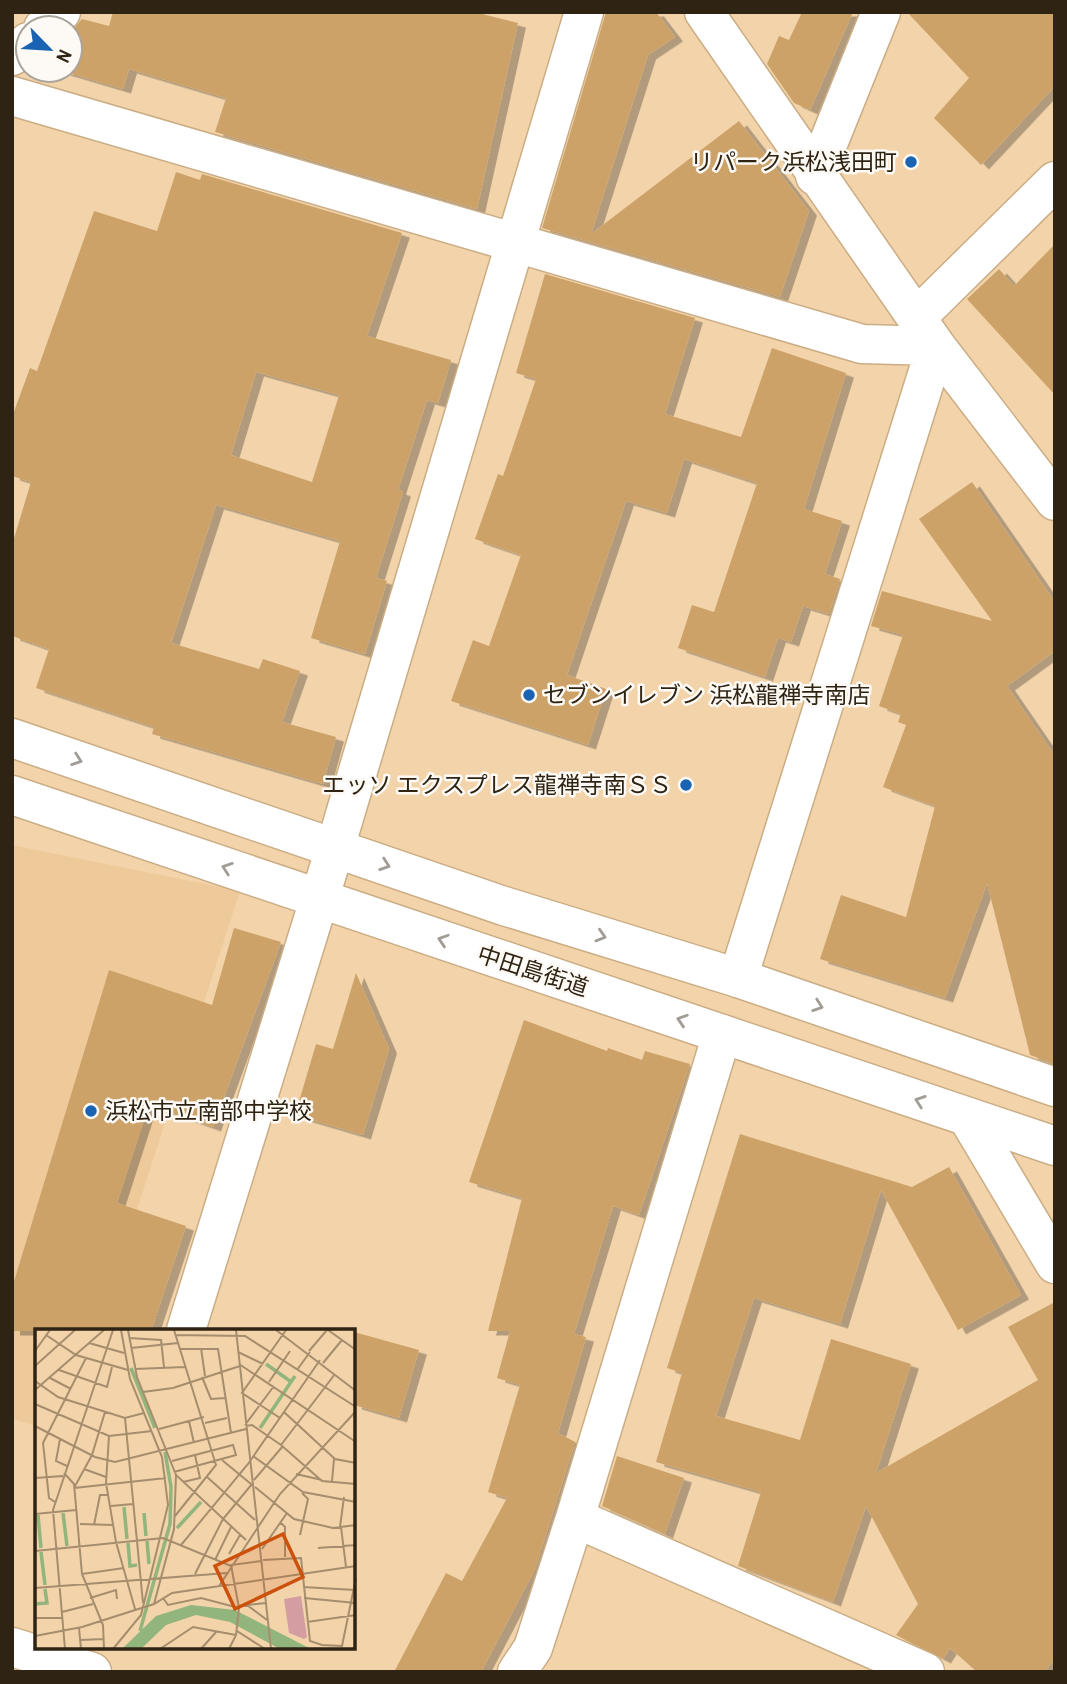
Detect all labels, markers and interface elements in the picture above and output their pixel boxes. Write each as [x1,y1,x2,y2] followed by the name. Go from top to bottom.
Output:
[14,14,84,84] north arrow
[50,46,79,67] text: N
[690,146,897,177] place label: リパーク浜松浅田町
[903,154,919,170] marker: リパーク浜松浅田町
[543,679,870,710] place label: セブンイレブン 浜松龍禅寺南店
[521,687,537,703] marker: セブンイレブン 浜松龍禅寺南店
[70,752,83,766] one-way arrow
[322,769,672,800] place label: エッソ エクスプレス龍禅寺南ＳＳ
[678,777,694,793] marker: エッソ エクスプレス龍禅寺南ＳＳ
[378,857,390,871] one-way arrow
[221,862,234,876] one-way arrow
[594,928,607,942] one-way arrow
[437,934,449,948] one-way arrow
[474,938,593,1003] street label: 中田島街道
[811,998,823,1012] one-way arrow
[676,1014,688,1028] one-way arrow
[105,1095,312,1126] place label: 浜松市立南部中学校
[915,1095,927,1110] one-way arrow
[83,1103,99,1119] marker: 浜松市立南部中学校
[35,1329,355,1649] inset map

